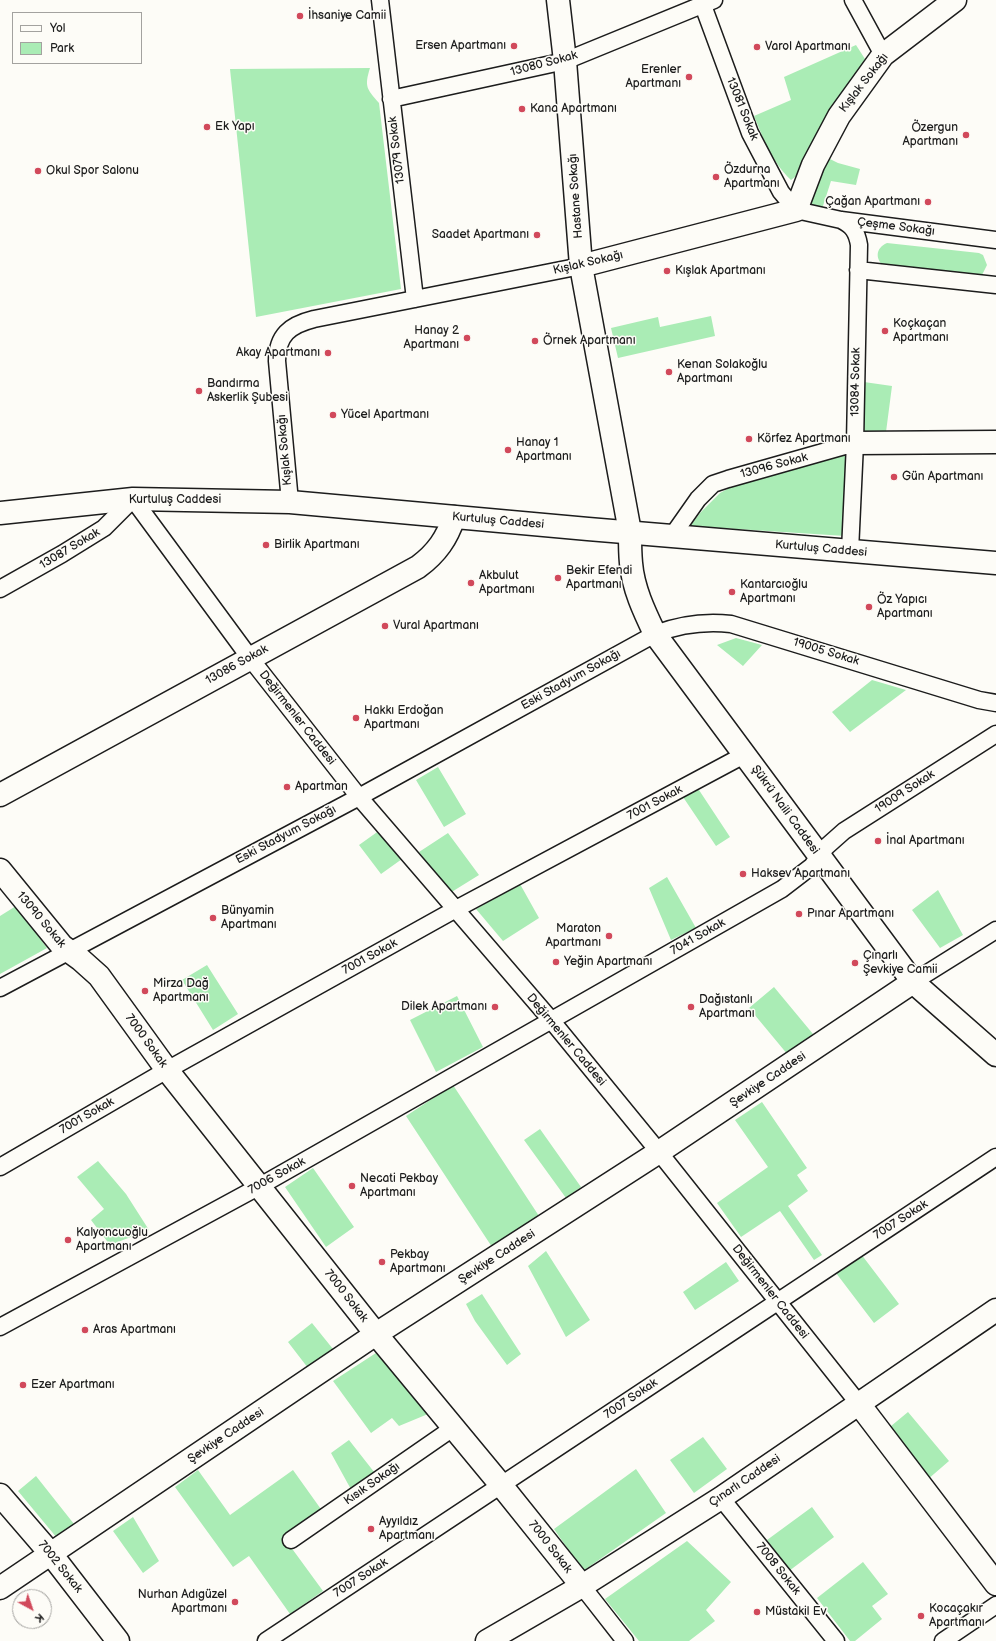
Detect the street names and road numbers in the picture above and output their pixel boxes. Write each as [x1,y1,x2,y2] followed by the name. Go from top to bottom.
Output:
[509,48,579,80] street label: 13080 Sokak
[836,50,892,116] street label: Kışlak Sokağı
[723,76,761,142] street label: 13081 Sokak
[386,116,408,184] street label: 13079 Sokak
[566,153,586,239] street label: Hastane Sokağı
[856,215,936,239] street label: Çeşme Sokağı
[552,248,624,278] street label: Kışlak Sokağı
[848,347,864,417] street label: 13084 Sokak
[275,414,295,486] street label: Kışlak Sokağı
[739,450,809,482] street label: 13096 Sokak
[129,493,221,507] street label: Kurtuluş Caddesi
[451,510,545,532] street label: Kurtuluş Caddesi
[37,525,103,573] street label: 13087 Sokak
[774,538,868,560] street label: Kurtuluş Caddesi
[791,635,861,669] street label: 19005 Sokak
[203,642,271,688] street label: 13086 Sokak
[519,647,623,713] street label: Eski Stadyum Sokağı
[256,668,338,768] street label: Değirmenler Caddesi
[748,763,822,857] street label: Şükrü Naili Caddesi
[872,767,938,817] street label: 19009 Sokak
[625,782,685,824] street label: 7001 Sokak
[233,802,339,868] street label: Eski Stadyum Sokağı
[13,889,69,951] street label: 13090 Sokak
[668,916,728,958] street label: 7041 Sokak
[340,936,400,978] street label: 7001 Sokak
[523,991,609,1089] street label: Değirmenler Caddesi
[122,1011,170,1071] street label: 7000 Sokak
[727,1049,809,1111] street label: Şevkiye Caddesi
[57,1095,117,1137] street label: 7001 Sokak
[246,1154,308,1198] street label: 7006 Sokak
[871,1197,931,1243] street label: 7007 Sokak
[456,1227,538,1287] street label: Şevkiye Caddesi
[729,1242,811,1342] street label: Değirmenler Caddesi
[321,1267,371,1325] street label: 7000 Sokak
[601,1376,661,1422] street label: 7007 Sokak
[185,1405,267,1467] street label: Şevkiye Caddesi
[707,1452,783,1510] street label: Çınarlı Caddesi
[341,1460,403,1508] street label: Kısık Sokağı
[525,1518,575,1576] street label: 7000 Sokak
[35,1538,85,1596] street label: 7002 Sokak
[753,1540,803,1598] street label: 7008 Sokak
[331,1555,391,1601] street label: 7007 Sokak

